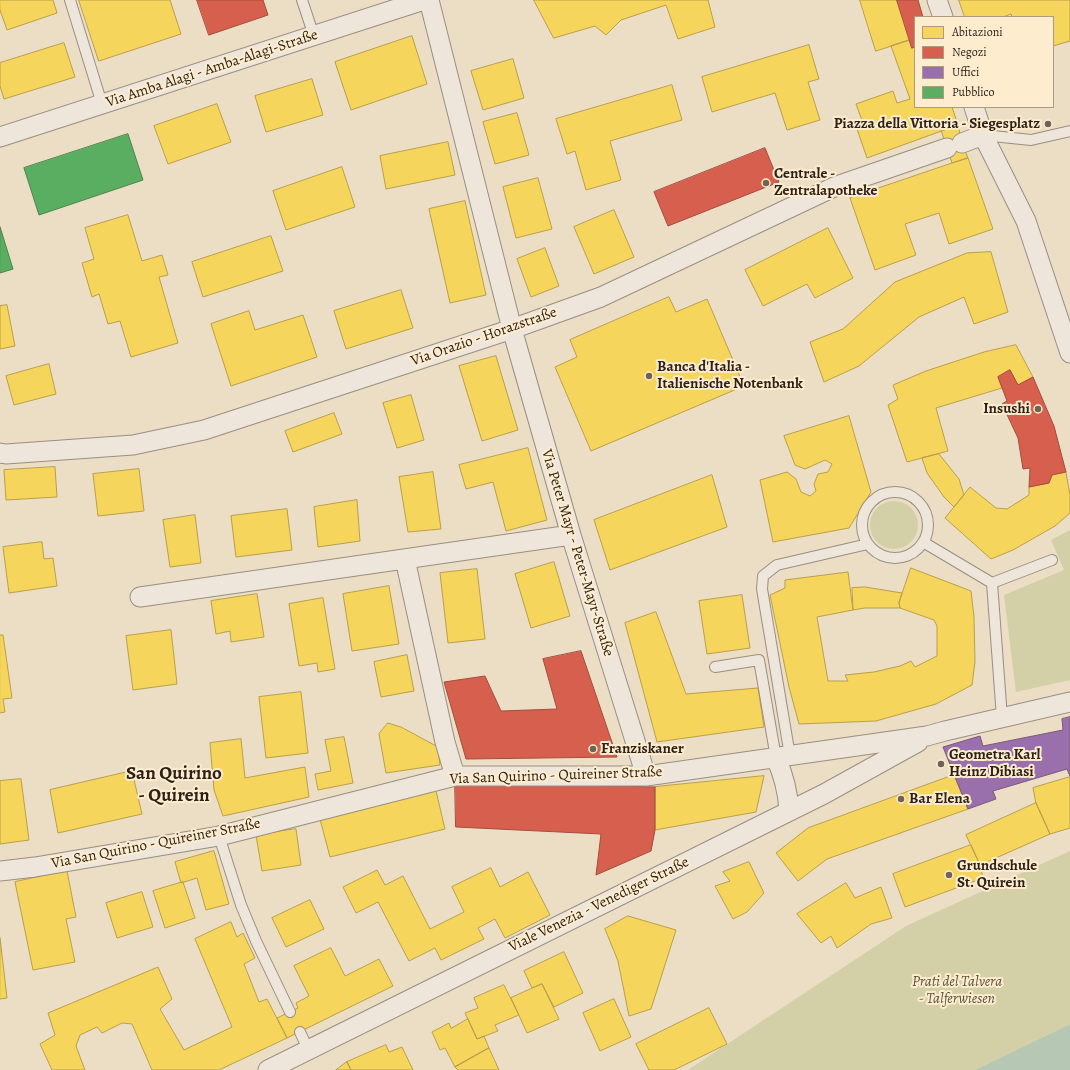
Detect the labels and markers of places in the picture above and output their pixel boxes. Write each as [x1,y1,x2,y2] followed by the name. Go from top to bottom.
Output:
[834,115,1040,133] place label: Piazza della Vittoria - Siegesplatz
[1043,119,1053,129] marker: Piazza della Vittoria - Siegesplatz
[774,165,878,200] place label: Centrale - Zentralapotheke
[761,178,771,188] marker: Centrale - Zentralapotheke
[657,358,803,393] place label: Banca d'Italia - Italienische Notenbank
[644,371,654,381] marker: Banca d'Italia - Italienische Notenbank
[983,400,1030,418] place label: Insushi
[1033,404,1043,414] marker: Insushi
[601,740,684,758] place label: Franziskaner
[588,744,598,754] marker: Franziskaner
[949,746,1041,781] place label: Geometra Karl Heinz Dibiasi
[936,759,946,769] marker: Geometra Karl Heinz Dibiasi
[909,790,970,808] place label: Bar Elena
[896,794,906,804] marker: Bar Elena
[957,857,1037,892] place label: Grundschule St. Quirein
[944,870,954,880] marker: Grundschule St. Quirein

